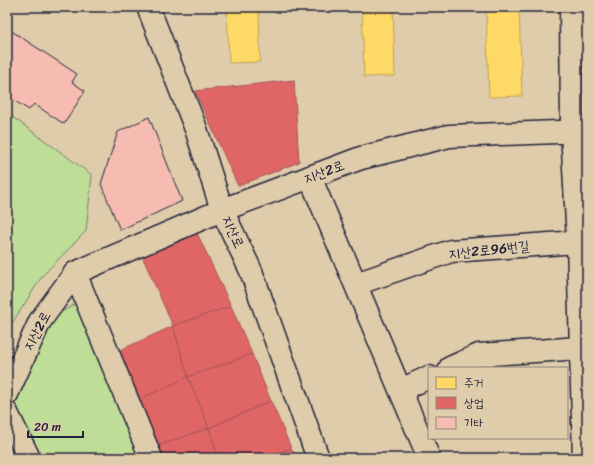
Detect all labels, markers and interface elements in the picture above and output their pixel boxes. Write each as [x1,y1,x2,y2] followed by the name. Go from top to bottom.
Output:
[300,153,348,191] street label: 지산2로
[215,211,251,253] street label: 지산로
[447,233,531,267] street label: 지산2로96번길
[16,307,58,355] street label: 지산2로
[428,367,568,439] legend
[464,372,483,394] text: 주거
[464,392,483,414] text: 상업
[464,412,484,434] text: 기타
[28,413,83,439] scale bar
[34,416,61,438] text: 20 m

